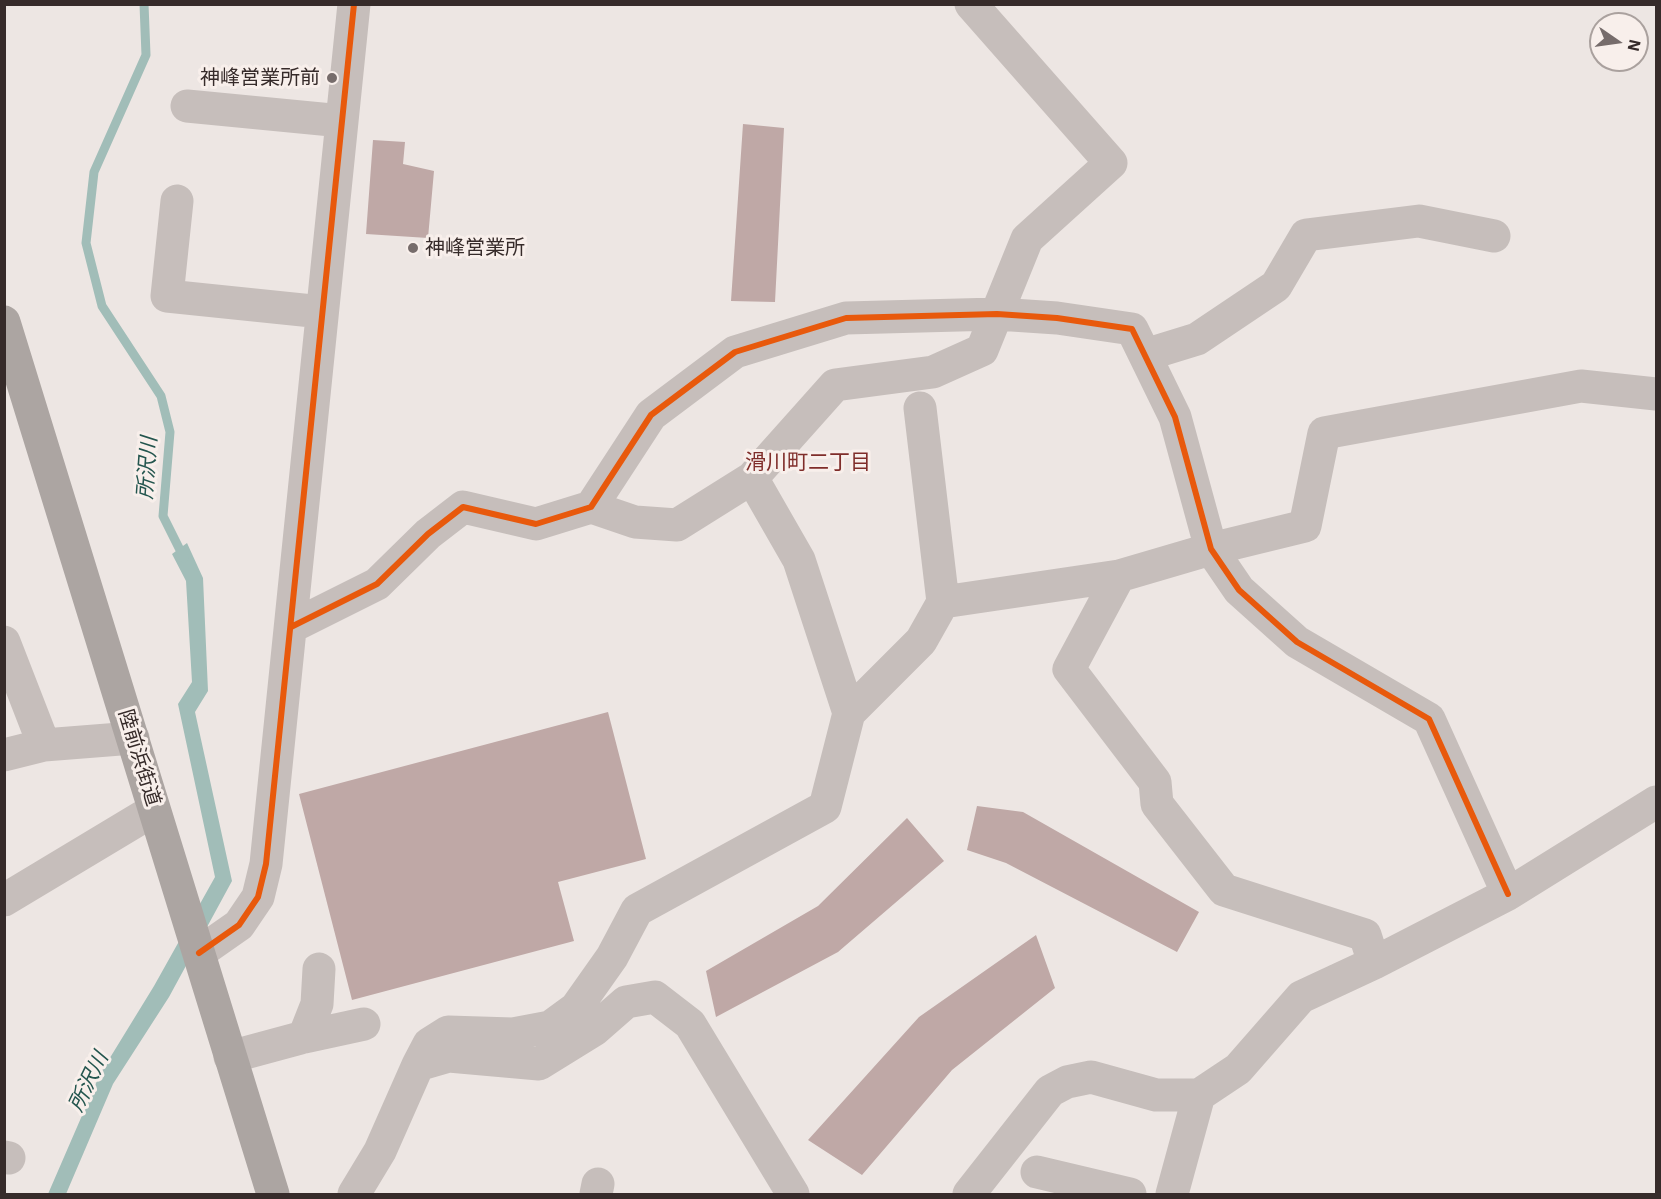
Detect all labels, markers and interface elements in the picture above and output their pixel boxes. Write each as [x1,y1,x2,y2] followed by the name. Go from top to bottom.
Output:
[1589,12,1649,72] north arrow
[1624,38,1646,53] text: N
[200,66,320,90] place label: 神峰営業所前
[325,71,339,85] marker: 神峰営業所前
[425,236,525,260] place label: 神峰営業所
[406,241,420,255] marker: 神峰営業所
[133,436,163,500] water label: 所沢川
[745,450,871,476] district label: 滑川町二丁目
[113,707,165,809] street label: 陸前浜街道
[64,1048,114,1116] water label: 所沢川

